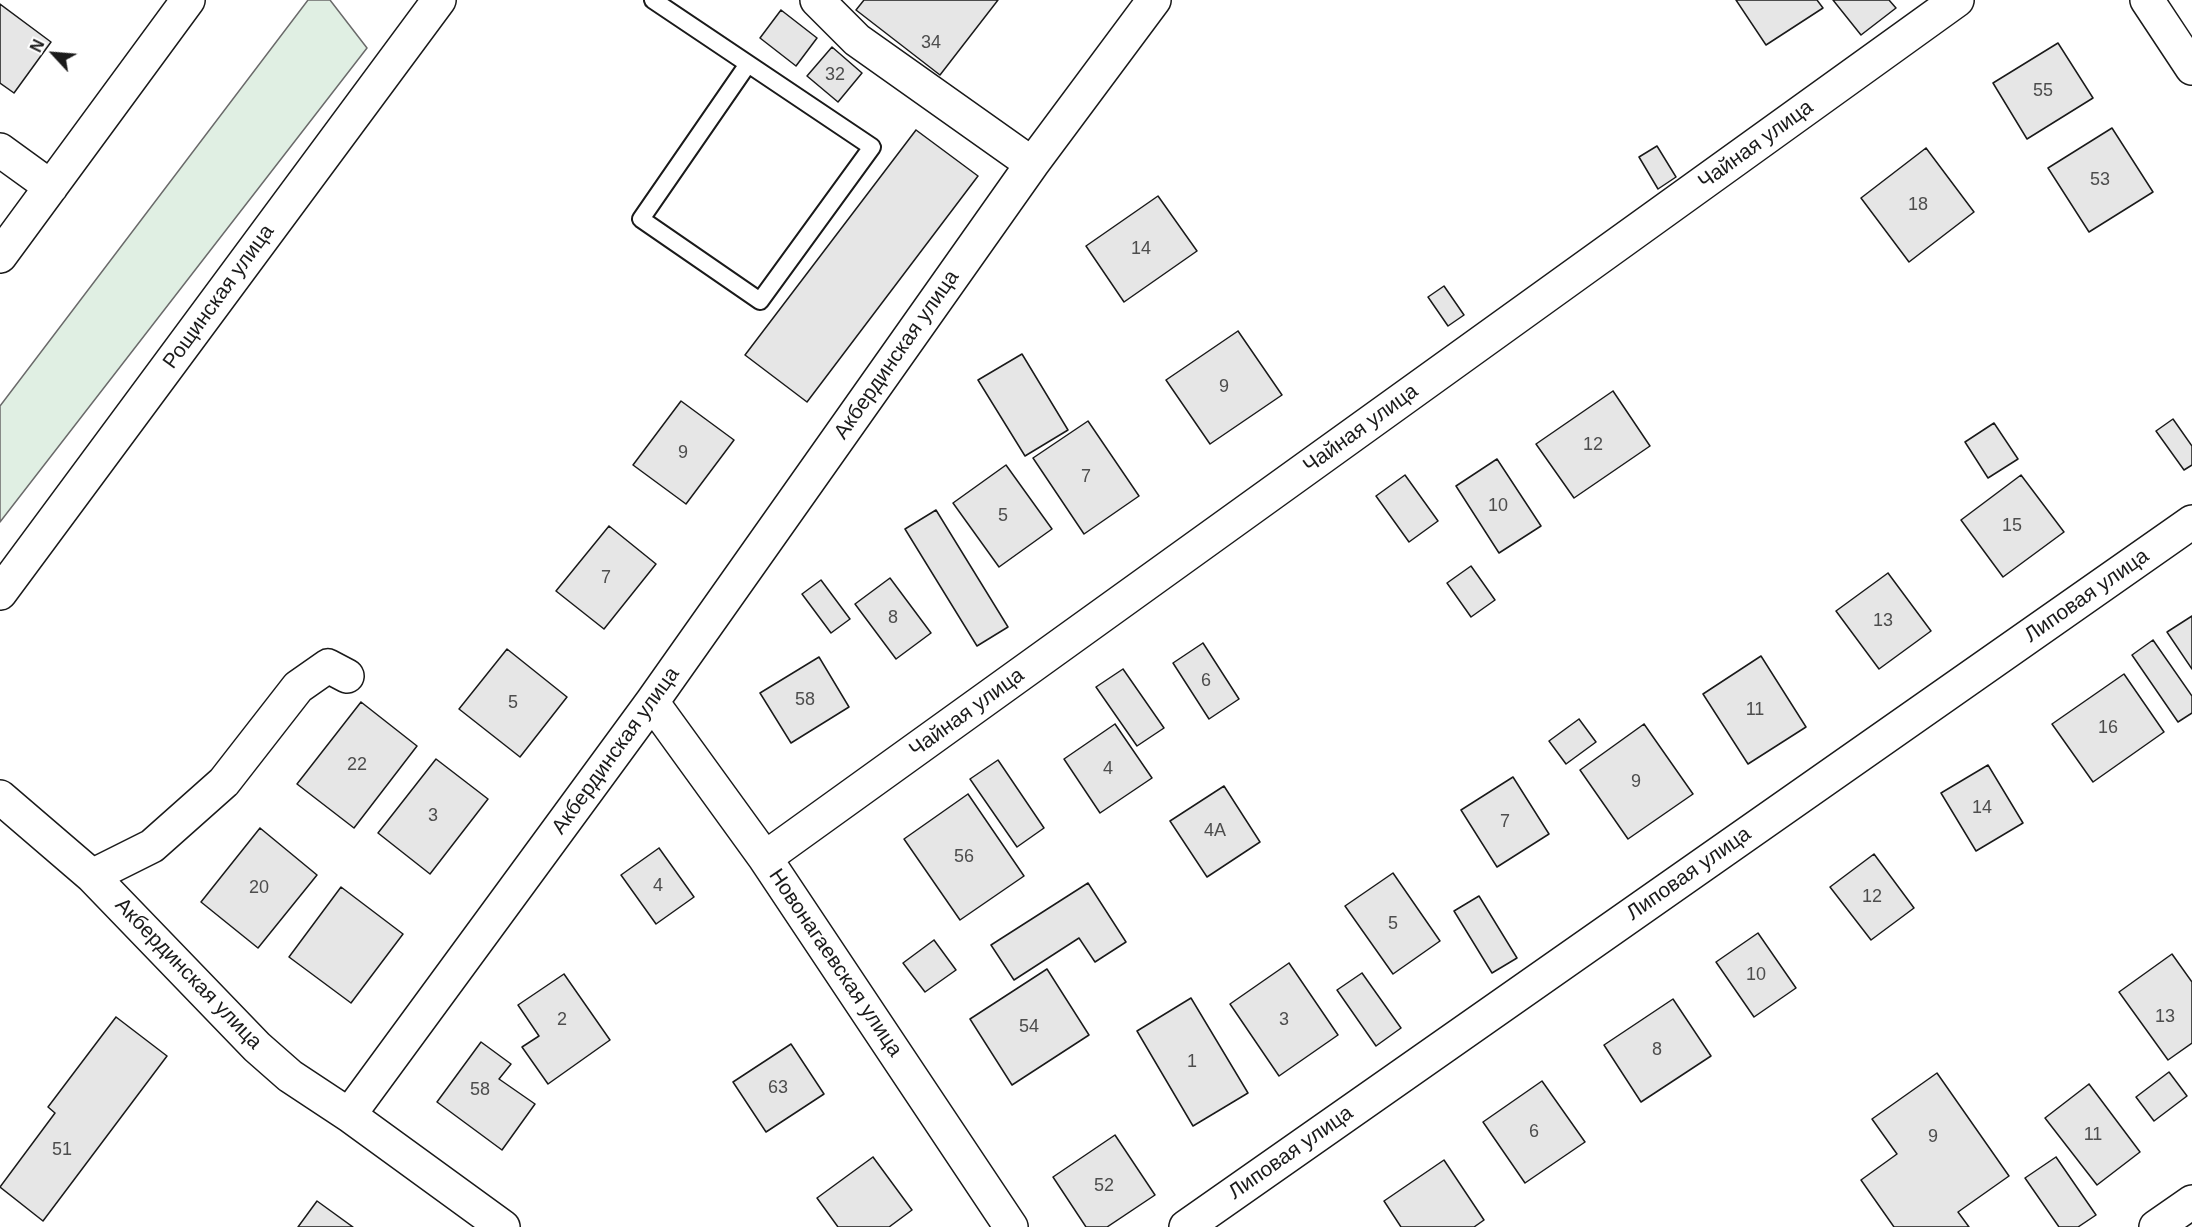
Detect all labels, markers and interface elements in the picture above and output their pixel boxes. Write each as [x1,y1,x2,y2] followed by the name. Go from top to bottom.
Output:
[24,24,84,84] north arrow
[921,32,941,54] house number: 34
[27,37,48,55] text: N
[825,64,845,86] house number: 32
[2033,80,2053,102] house number: 55
[1694,95,1818,195] street label: Чайная улица
[2090,169,2110,191] house number: 53
[1908,194,1928,216] house number: 18
[158,220,280,374] street label: Рощинская улица
[1131,238,1151,260] house number: 14
[829,266,965,444] street label: Акбердинская улица
[1219,376,1229,398] house number: 9
[1299,379,1423,479] street label: Чайная улица
[1583,434,1603,456] house number: 12
[678,442,688,464] house number: 9
[1081,466,1091,488] house number: 7
[1488,495,1508,517] house number: 10
[998,505,1008,527] house number: 5
[2002,515,2022,537] house number: 15
[2020,544,2154,648] street label: Липовая улица
[601,567,611,589] house number: 7
[888,607,898,629] house number: 8
[1873,610,1893,632] house number: 13
[547,662,685,840] street label: Акбердинская улица
[905,663,1029,763] street label: Чайная улица
[1201,670,1211,692] house number: 6
[795,689,815,711] house number: 58
[508,692,518,714] house number: 5
[1746,699,1764,721] house number: 11
[2098,717,2118,739] house number: 16
[347,754,367,776] house number: 22
[1103,758,1113,780] house number: 4
[1631,771,1641,793] house number: 9
[1972,797,1992,819] house number: 14
[428,805,438,827] house number: 3
[1500,811,1510,833] house number: 7
[1204,820,1226,842] house number: 4А
[1622,822,1756,926] street label: Липовая улица
[954,846,974,868] house number: 56
[763,864,907,1062] street label: Новонагаевская улица
[653,875,663,897] house number: 4
[249,877,269,899] house number: 20
[1862,886,1882,908] house number: 12
[109,893,267,1055] street label: Акбердинская улица
[1388,913,1398,935] house number: 5
[1746,964,1766,986] house number: 10
[2155,1006,2175,1028] house number: 13
[557,1009,567,1031] house number: 2
[1279,1009,1289,1031] house number: 3
[1019,1016,1039,1038] house number: 54
[1652,1039,1662,1061] house number: 8
[1187,1051,1197,1073] house number: 1
[768,1077,788,1099] house number: 63
[470,1079,490,1101] house number: 58
[1224,1101,1358,1205] street label: Липовая улица
[1529,1121,1539,1143] house number: 6
[2084,1124,2102,1146] house number: 11
[1928,1126,1938,1148] house number: 9
[52,1139,72,1161] house number: 51
[1094,1175,1114,1197] house number: 52

